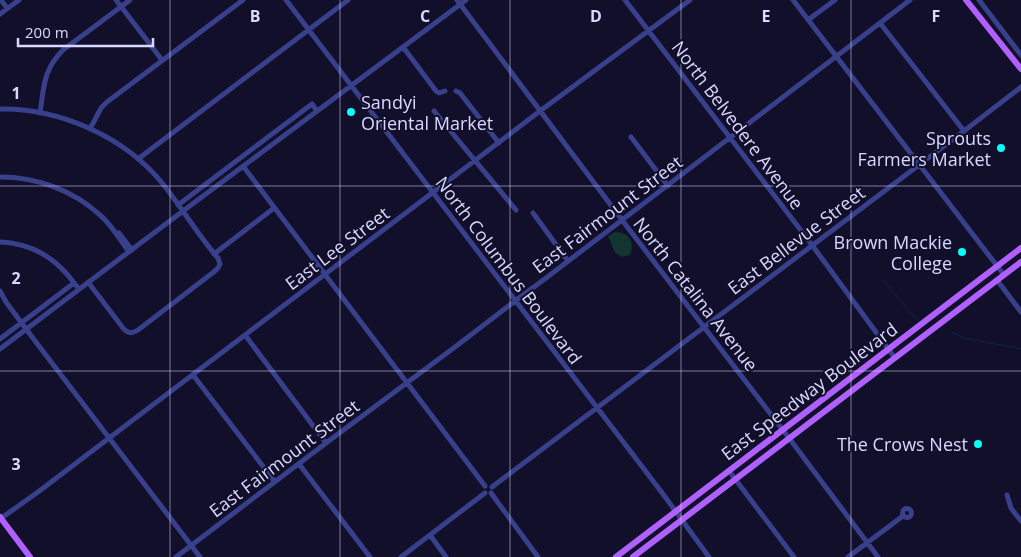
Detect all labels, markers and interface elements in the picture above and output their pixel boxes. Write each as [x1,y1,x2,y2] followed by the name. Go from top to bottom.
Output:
[250,5,260,27] text: B
[420,5,430,27] text: C
[590,5,602,27] text: D
[762,5,771,27] text: E
[932,5,940,27] text: F
[18,15,152,47] scale bar
[25,22,69,42] text: 200 m
[667,36,809,214] street label: North Belvedere Avenue
[11,82,21,104] text: 1
[361,90,493,135] place label: Sandyi Oriental Market
[345,106,357,118] marker: Sandyi Oriental Market
[857,126,991,171] place label: Sprouts Farmers Market
[995,142,1007,154] marker: Sprouts Farmers Market
[527,150,687,278] street label: East Fairmount Street
[430,171,588,369] street label: North Columbus Boulevard
[723,181,869,299] street label: East Bellevue Street
[280,201,394,295] street label: East Lee Street
[628,212,764,376] street label: North Catalina Avenue
[834,230,952,275] place label: Brown Mackie College
[956,246,968,258] marker: Brown Mackie College
[11,267,21,289] text: 2
[716,317,902,465] street label: East Speedway Boulevard
[204,394,364,522] street label: East Fairmount Street
[837,432,968,456] place label: The Crows Nest
[972,438,984,450] marker: The Crows Nest
[11,453,21,475] text: 3

